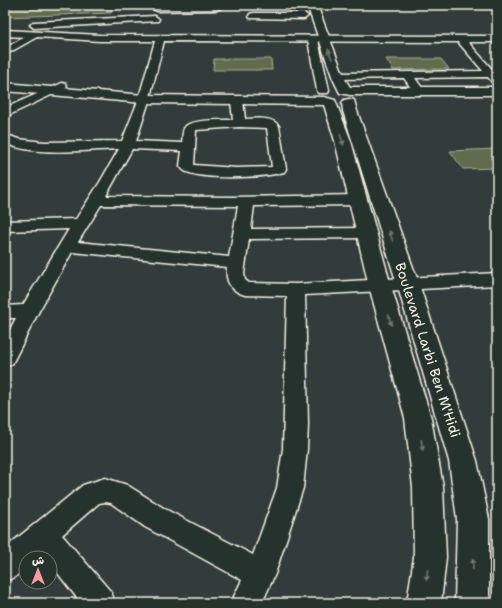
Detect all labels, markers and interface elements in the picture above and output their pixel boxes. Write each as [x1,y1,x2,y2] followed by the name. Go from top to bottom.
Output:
[326,48,332,60] one-way arrow
[339,134,345,146] one-way arrow
[388,230,394,242] one-way arrow
[391,260,465,440] street label: Boulevard Larbi Ben M'Hidi
[387,314,393,326] one-way arrow
[419,439,425,452] one-way arrow
[18,550,58,590] north arrow
[32,553,44,568] text: ش
[470,557,476,570] one-way arrow
[424,569,431,581] one-way arrow

